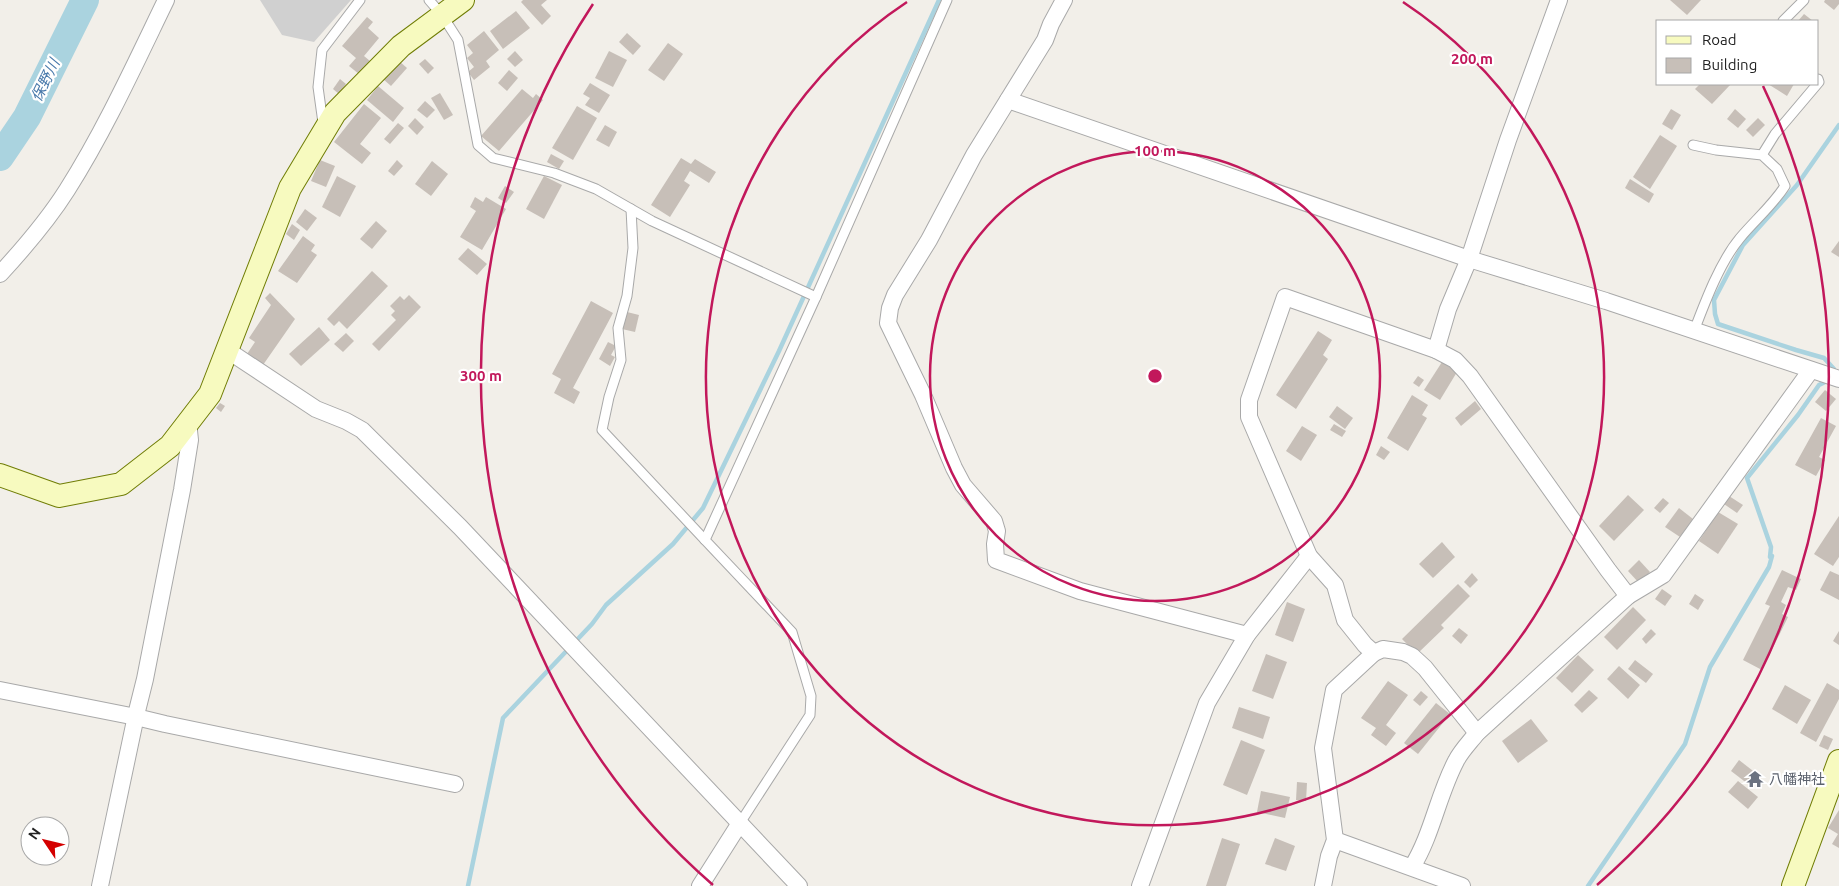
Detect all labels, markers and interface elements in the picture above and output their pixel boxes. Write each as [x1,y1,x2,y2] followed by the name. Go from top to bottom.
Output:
[1656,20,1819,85] legend
[1702,31,1737,48] text: Road
[1451,50,1493,67] text: 200 m
[27,54,63,104] water label: 保野川
[1702,56,1757,73] text: Building
[1134,142,1176,159] text: 100 m
[460,367,502,384] text: 300 m
[1146,367,1164,385] centre of rings
[1745,769,1765,789] temple icon: 八幡神社
[1769,771,1825,787] place label: 八幡神社
[20,816,70,866] north arrow
[25,825,44,842] text: N

